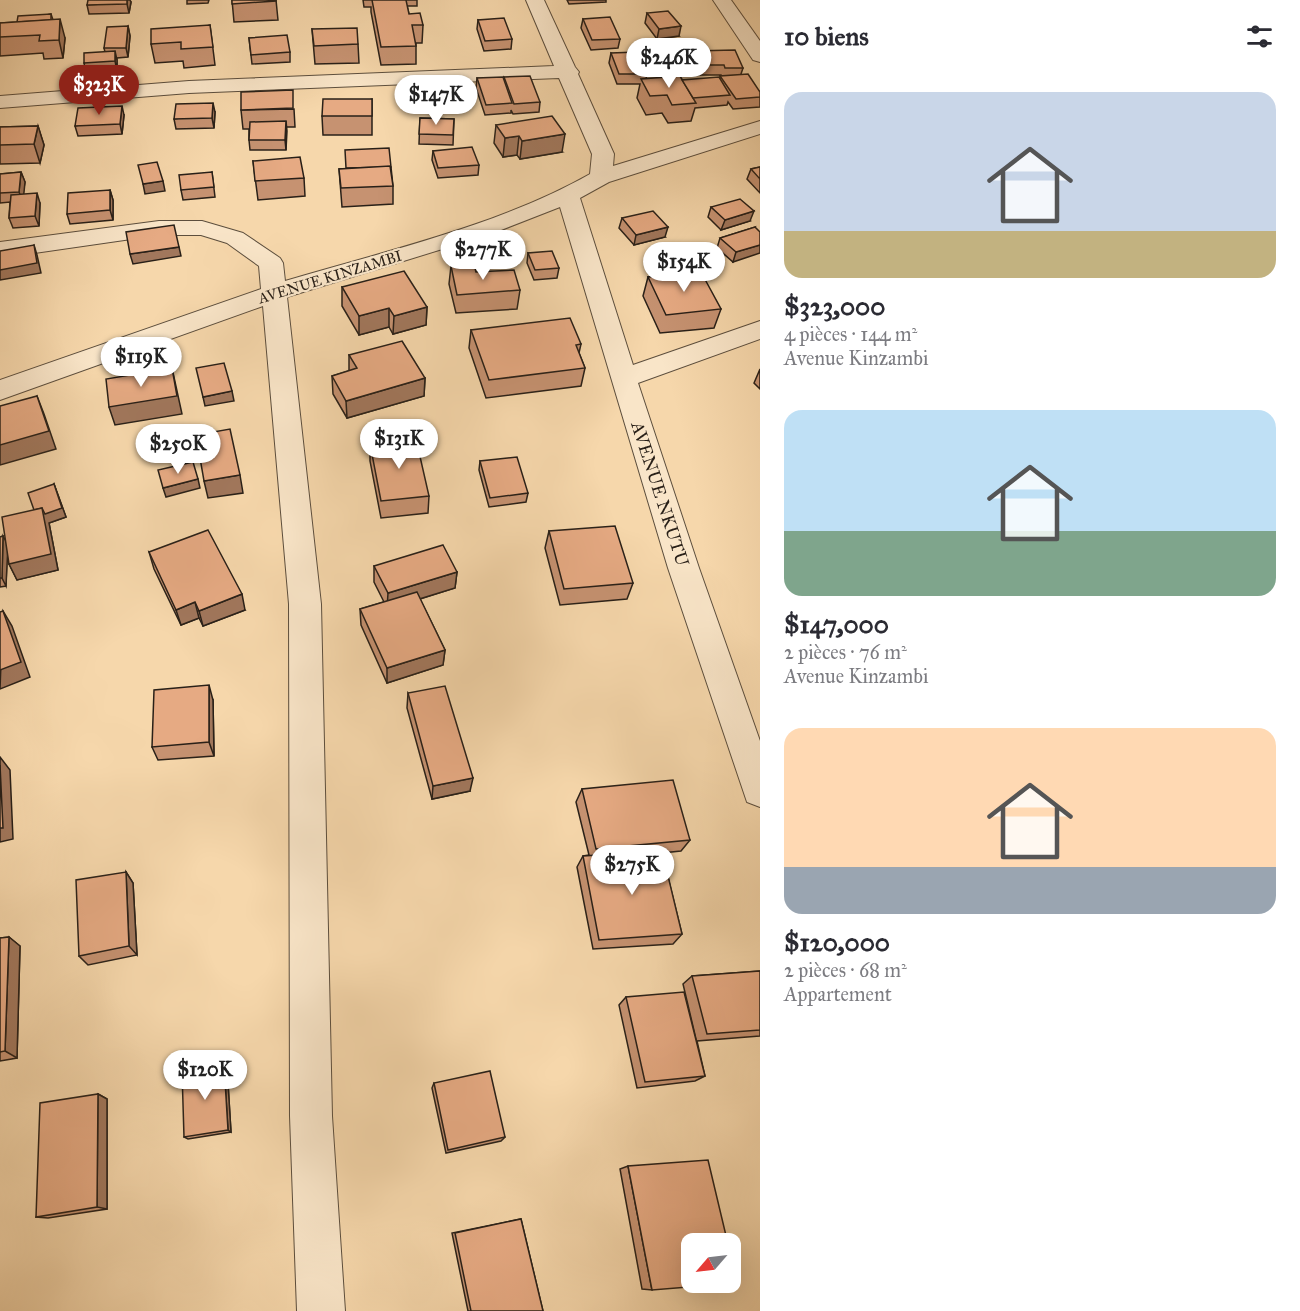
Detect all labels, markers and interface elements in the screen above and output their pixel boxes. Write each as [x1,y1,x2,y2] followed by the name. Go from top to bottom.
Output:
[784,20,869,52] text: 10 biens
[1243,20,1276,53] icon: filters
[627,38,711,89] pin: $246K
[640,45,698,69] text: $246K
[57,65,141,116] pin: $323K
[73,72,125,96] text: $323K
[394,75,478,126] pin: $147K
[408,82,464,106] text: $147K
[976,131,1084,239] icon: home
[441,230,525,281] pin: $277K
[455,237,511,261] text: $277K
[642,242,726,293] pin: $154K
[255,247,404,308] street label: AVENUE KINZAMBI
[657,249,711,273] text: $154K
[784,290,885,322] text: $323,000
[784,322,917,346] text: 4 pièces · 144 m²
[99,337,183,388] pin: $119K
[115,344,167,368] text: $119K
[784,346,928,370] text: Avenue Kinzambi
[626,418,694,570] street label: AVENUE NKUTU
[357,419,441,470] pin: $131K
[136,424,220,475] pin: $250K
[374,426,424,450] text: $131K
[150,431,206,455] text: $250K
[976,449,1084,557] icon: home
[784,608,889,640] text: $147,000
[784,640,907,664] text: 2 pièces · 76 m²
[784,664,928,688] text: Avenue Kinzambi
[976,767,1084,875] icon: home
[590,845,674,896] pin: $275K
[604,852,660,876] text: $275K
[784,926,890,958] text: $120,000
[784,958,907,982] text: 2 pièces · 68 m²
[784,982,892,1006] text: Appartement
[163,1050,247,1101] pin: $120K
[177,1057,233,1081] text: $120K
[681,1233,741,1293] north arrow
[681,1233,741,1293] map controls

